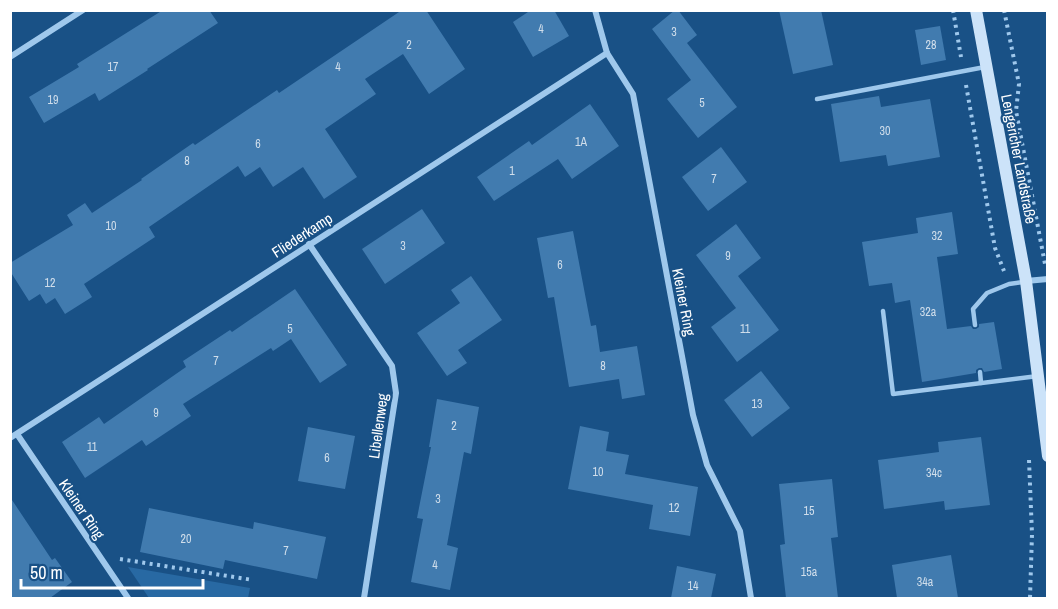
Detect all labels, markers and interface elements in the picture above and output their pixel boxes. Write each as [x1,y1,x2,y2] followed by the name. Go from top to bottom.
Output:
[538,21,544,37] house number: 4
[671,24,677,40] house number: 3
[406,37,412,53] house number: 2
[926,37,936,53] house number: 28
[108,59,119,75] house number: 17
[335,59,341,75] house number: 4
[48,92,58,108] house number: 19
[996,93,1042,226] street label: Lengericher Landstraße
[699,95,705,111] house number: 5
[880,123,890,139] house number: 30
[575,134,587,150] house number: 1A
[255,136,261,152] house number: 6
[184,153,190,169] house number: 8
[509,163,515,179] house number: 1
[711,171,717,187] house number: 7
[268,207,337,262] street label: Fliederkamp
[106,218,116,234] house number: 10
[932,228,942,244] house number: 32
[400,238,406,254] house number: 3
[725,248,731,264] house number: 9
[557,257,563,273] house number: 6
[667,266,701,338] street label: Kleiner Ring
[45,275,55,291] house number: 12
[920,304,937,320] house number: 32a
[287,321,293,337] house number: 5
[740,321,751,337] house number: 11
[213,353,219,369] house number: 7
[600,358,606,374] house number: 8
[363,392,393,460] street label: Libellenweg
[752,396,762,412] house number: 13
[153,405,159,421] house number: 9
[451,418,457,434] house number: 2
[87,439,98,455] house number: 11
[324,450,330,466] house number: 6
[593,464,603,480] house number: 10
[926,465,942,481] house number: 34c
[54,475,110,543] street label: Kleiner Ring
[435,491,441,507] house number: 3
[669,500,679,516] house number: 12
[804,503,815,519] house number: 15
[181,531,191,547] house number: 20
[283,543,289,559] house number: 7
[21,552,202,590] scale bar
[432,557,438,573] house number: 4
[30,560,63,585] text: 50 m
[801,564,818,580] house number: 15a
[917,574,934,590] house number: 34a
[688,578,699,594] house number: 14

